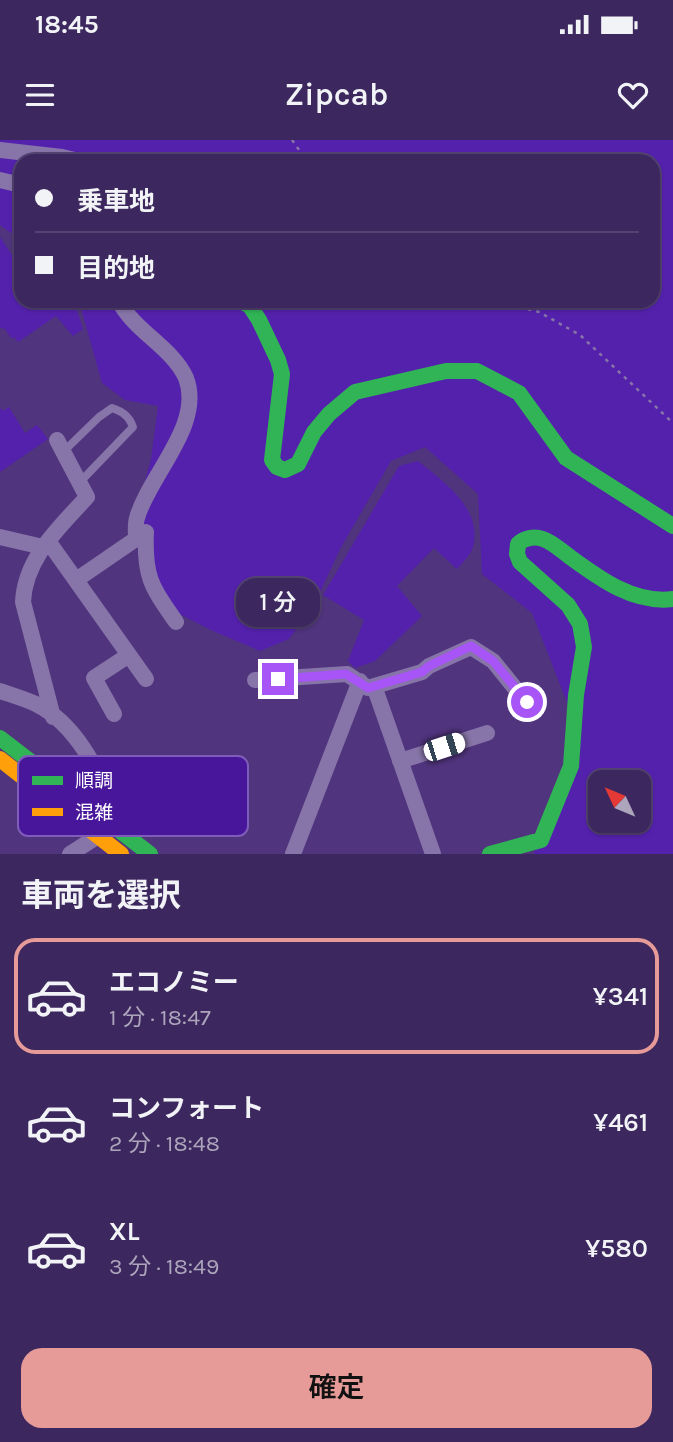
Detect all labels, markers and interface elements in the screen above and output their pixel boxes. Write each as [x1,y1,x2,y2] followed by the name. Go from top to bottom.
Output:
[35,9,99,40] text: 18:45
[21,76,59,114] icon: menu
[284,76,389,113] text: Zipcab
[614,76,652,114] icon: heart
[77,186,155,217] text: 乗車地
[77,253,155,284] text: 目的地
[236,578,320,626] callout: 1 分
[260,589,296,616] text: 1 分
[262,663,294,695] route end
[511,686,543,718] route start
[421,731,468,763] car
[18,756,248,836] legend
[75,770,113,792] text: 順調
[588,770,651,833] north arrow
[588,770,651,833] map controls
[75,802,113,824] text: 混雑
[21,877,181,914] text: 車両を選択
[25,965,88,1028] icon: car
[109,967,239,998] text: エコノミー
[593,981,648,1012] text: ¥341
[109,1004,211,1031] text: 1 分 · 18:47
[25,1091,88,1154] icon: car
[109,1093,264,1124] text: コンフォート
[593,1107,648,1138] text: ¥461
[109,1130,220,1157] text: 2 分 · 18:48
[109,1216,140,1247] text: XL
[25,1217,88,1280] icon: car
[585,1233,648,1264] text: ¥580
[109,1253,219,1280] text: 3 分 · 18:49
[21,1348,652,1428] button: 確定

